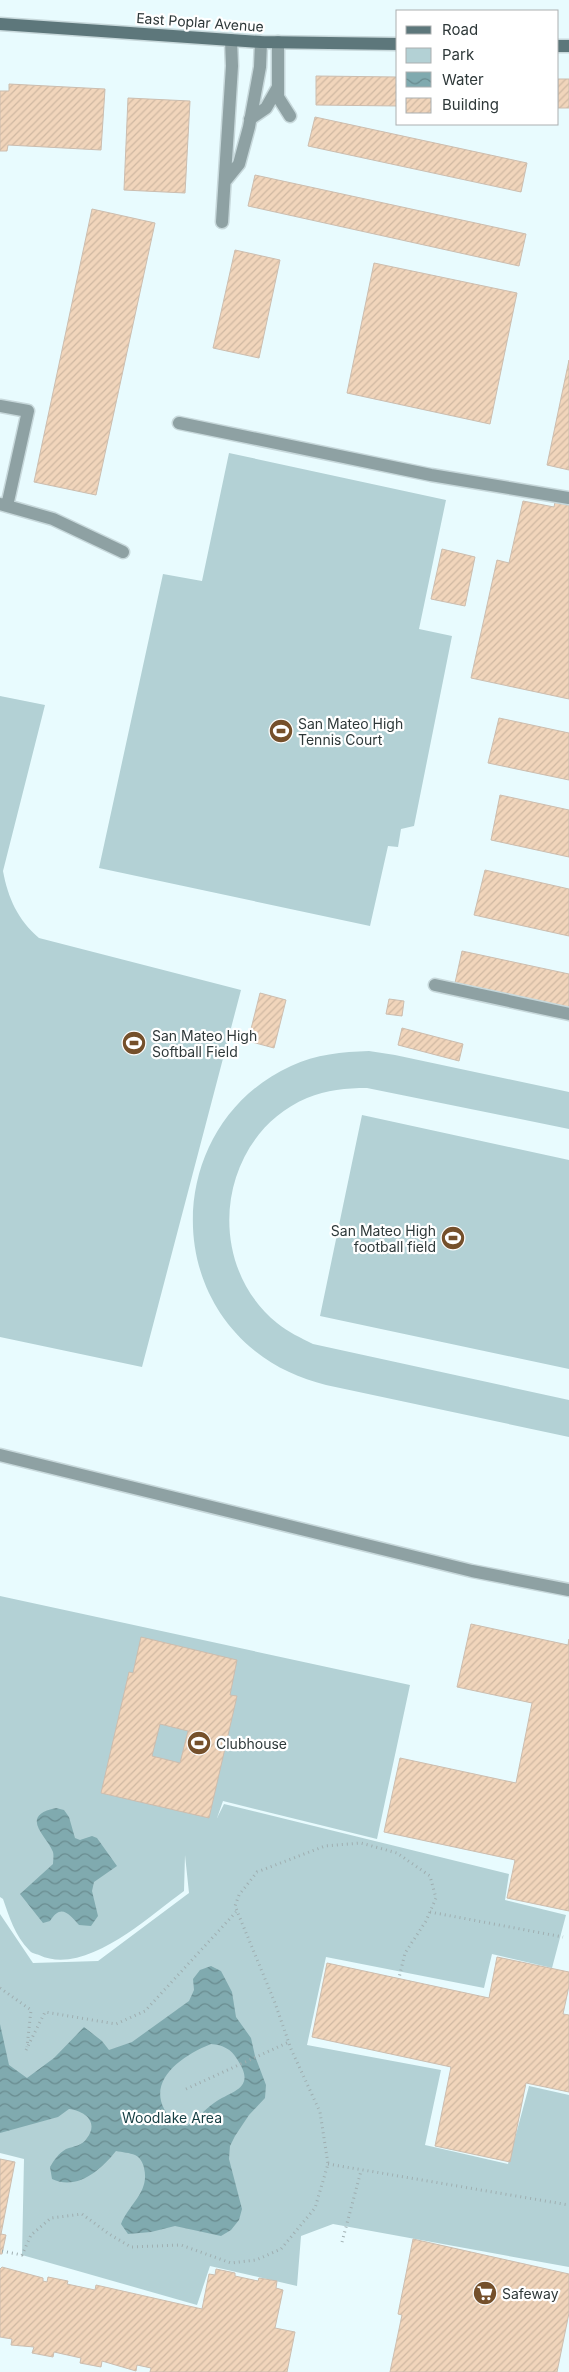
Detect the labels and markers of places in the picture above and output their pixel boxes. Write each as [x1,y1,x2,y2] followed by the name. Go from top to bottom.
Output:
[298,715,403,748] place label: San Mateo High Tennis Court
[268,718,294,744] sports icon: San Mateo High Tennis Court
[152,1027,257,1060] place label: San Mateo High Softball Field
[121,1030,147,1056] sports icon: San Mateo High Softball Field
[331,1222,436,1255] place label: San Mateo High football field
[440,1225,466,1251] sports icon: San Mateo High football field
[186,1730,212,1756] sports icon: Clubhouse
[216,1735,287,1752] place label: Clubhouse
[472,2280,498,2306] supermarket icon: Safeway
[502,2285,559,2302] place label: Safeway

